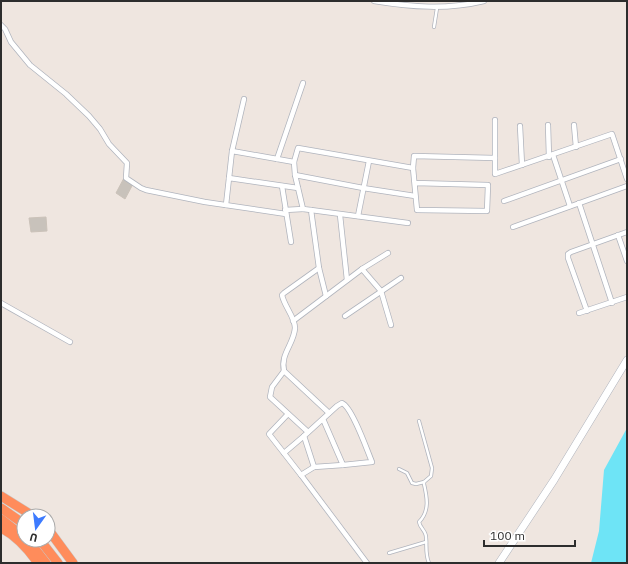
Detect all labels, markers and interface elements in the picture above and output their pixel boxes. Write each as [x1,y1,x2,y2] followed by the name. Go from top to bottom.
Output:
[16,508,56,548] north arrow
[484,522,575,548] scale bar
[490,528,525,543] text: 100 m
[28,530,39,545] text: U

